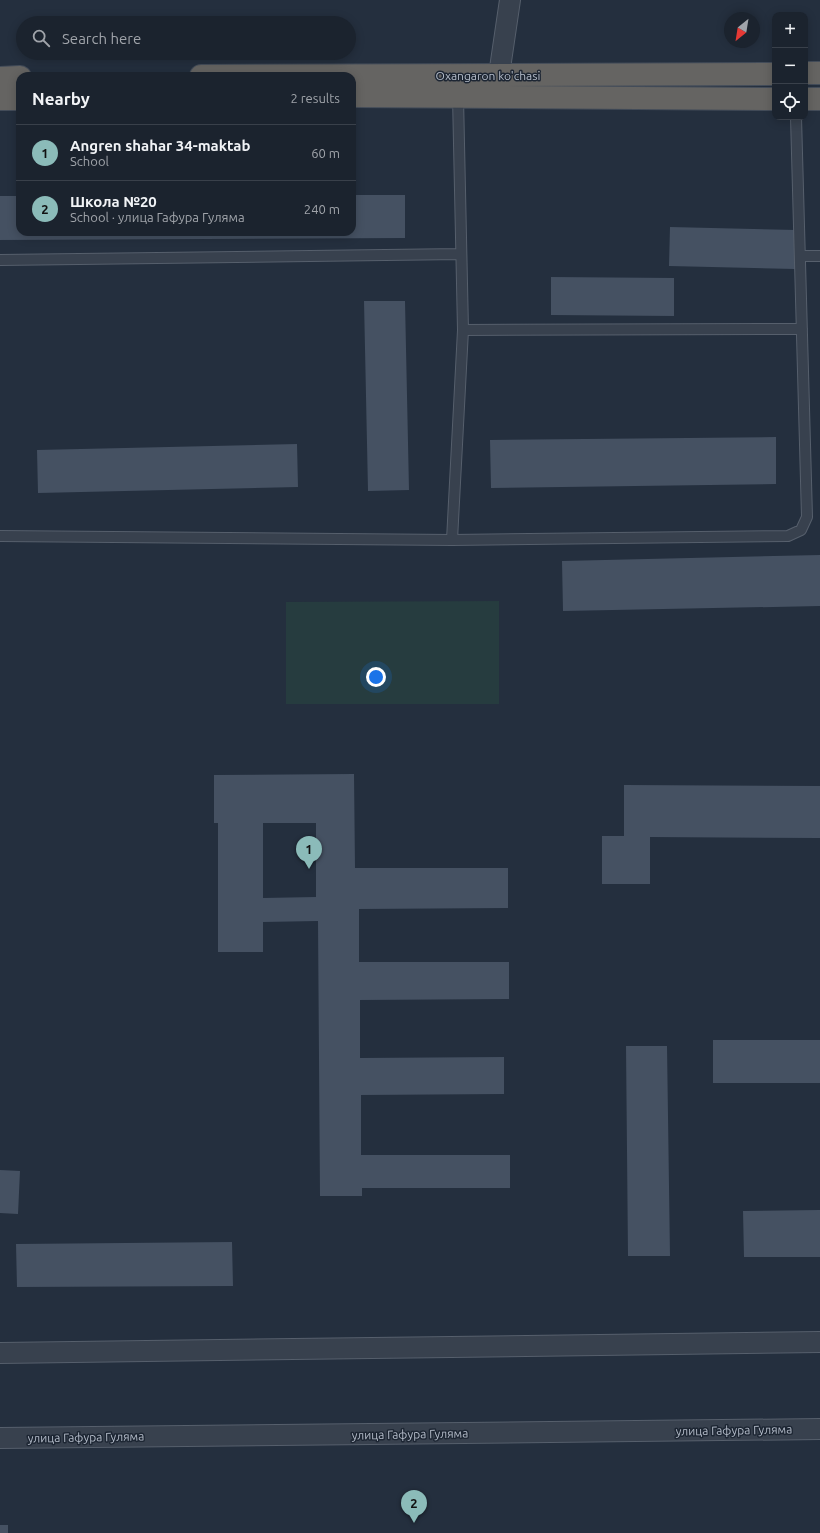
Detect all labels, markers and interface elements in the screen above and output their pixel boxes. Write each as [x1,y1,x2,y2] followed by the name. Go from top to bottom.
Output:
[724,12,760,48] north arrow
[772,12,808,120] map controls
[772,12,808,48] button: +
[16,16,356,60] search box
[30,27,52,49] icon: search
[62,30,141,47] text: Search here
[772,48,808,84] button: −
[436,69,540,82] street label: Oxangaron ko'chasi
[772,84,808,120] button: locate
[32,89,90,108] text: Nearby
[290,91,340,105] text: 2 results
[70,137,250,154] text: Angren shahar 34-maktab
[41,146,49,160] text: 1
[311,146,340,160] text: 60 m
[70,154,109,168] text: School
[70,193,157,210] text: Школа №20
[41,202,49,216] text: 2
[304,202,340,216] text: 240 m
[70,210,245,224] text: School · улица Гафура Гуляма
[366,667,386,687] your location
[296,836,322,869] pin: 1
[675,1422,793,1438] street label: улица Гафура Гуляма
[351,1426,469,1442] street label: улица Гафура Гуляма
[27,1429,145,1445] street label: улица Гафура Гуляма
[401,1490,427,1523] pin: 2

